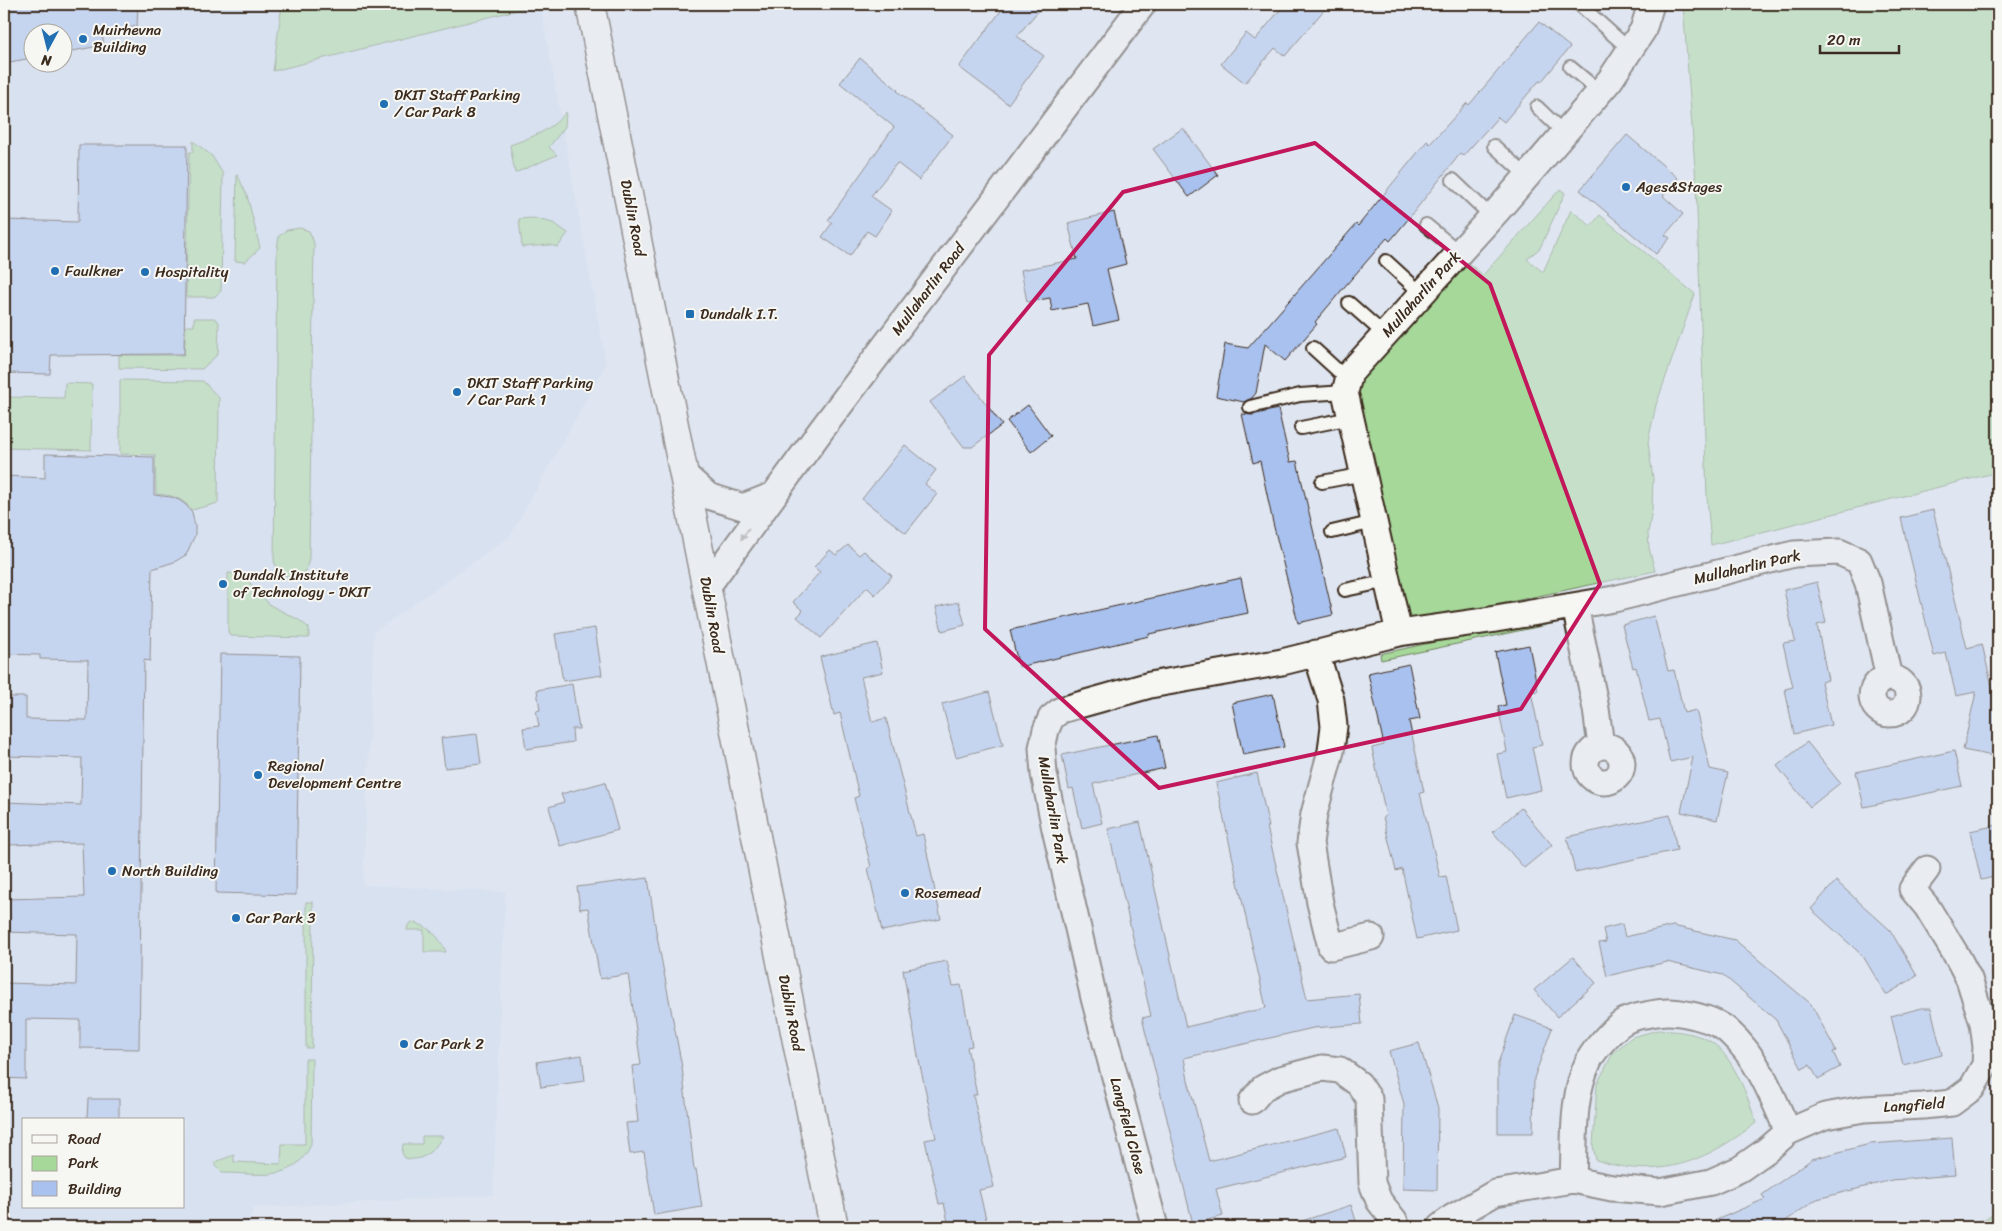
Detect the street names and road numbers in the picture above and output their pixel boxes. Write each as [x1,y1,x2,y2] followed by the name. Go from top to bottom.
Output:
[613,177,653,260] street label: Dublin Road
[884,236,972,341] street label: Mullaharlin Road
[1375,245,1467,343] street label: Mullaharlin Park
[1691,542,1803,592] street label: Mullaharlin Park
[692,574,732,657] street label: Dublin Road
[1031,754,1075,866] street label: Mullaharlin Park
[771,972,811,1055] street label: Dublin Road
[1103,1074,1154,1178] street label: Langfield Close
[1883,1090,1946,1120] street label: Langfield

